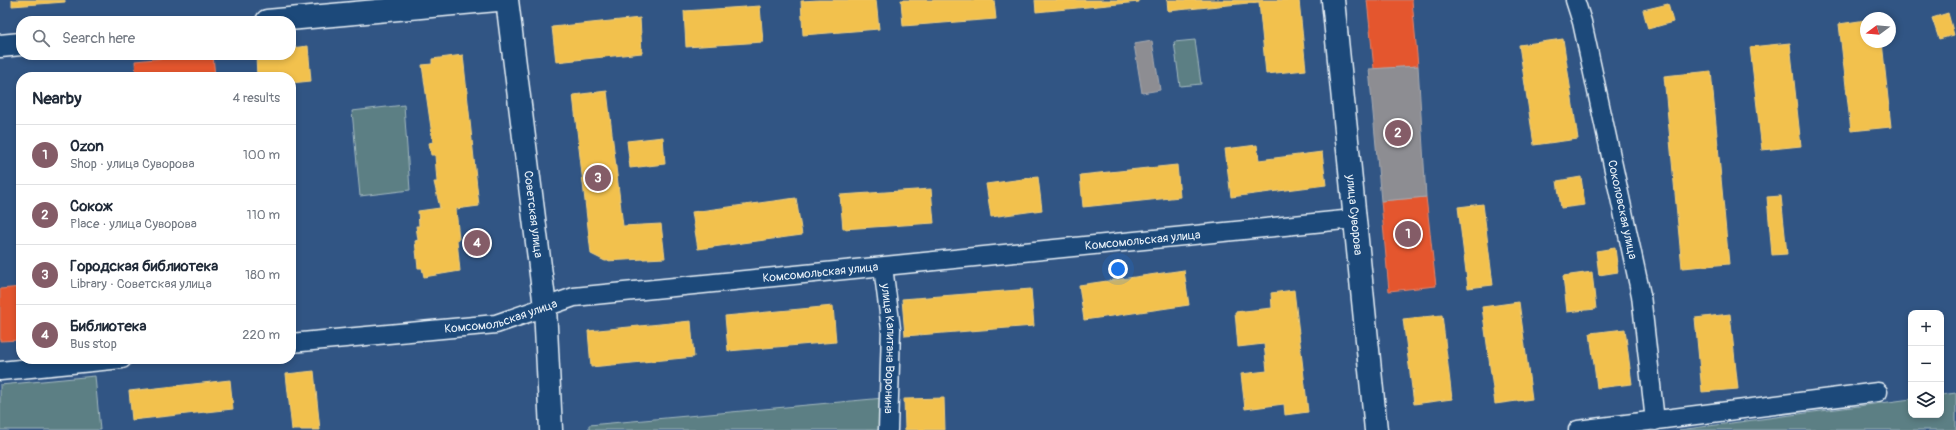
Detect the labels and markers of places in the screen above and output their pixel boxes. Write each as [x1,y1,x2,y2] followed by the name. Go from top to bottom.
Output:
[1385,118,1411,148] pin: 2
[585,163,611,193] pin: 3
[1395,219,1421,249] pin: 1
[464,228,490,258] pin: 4

